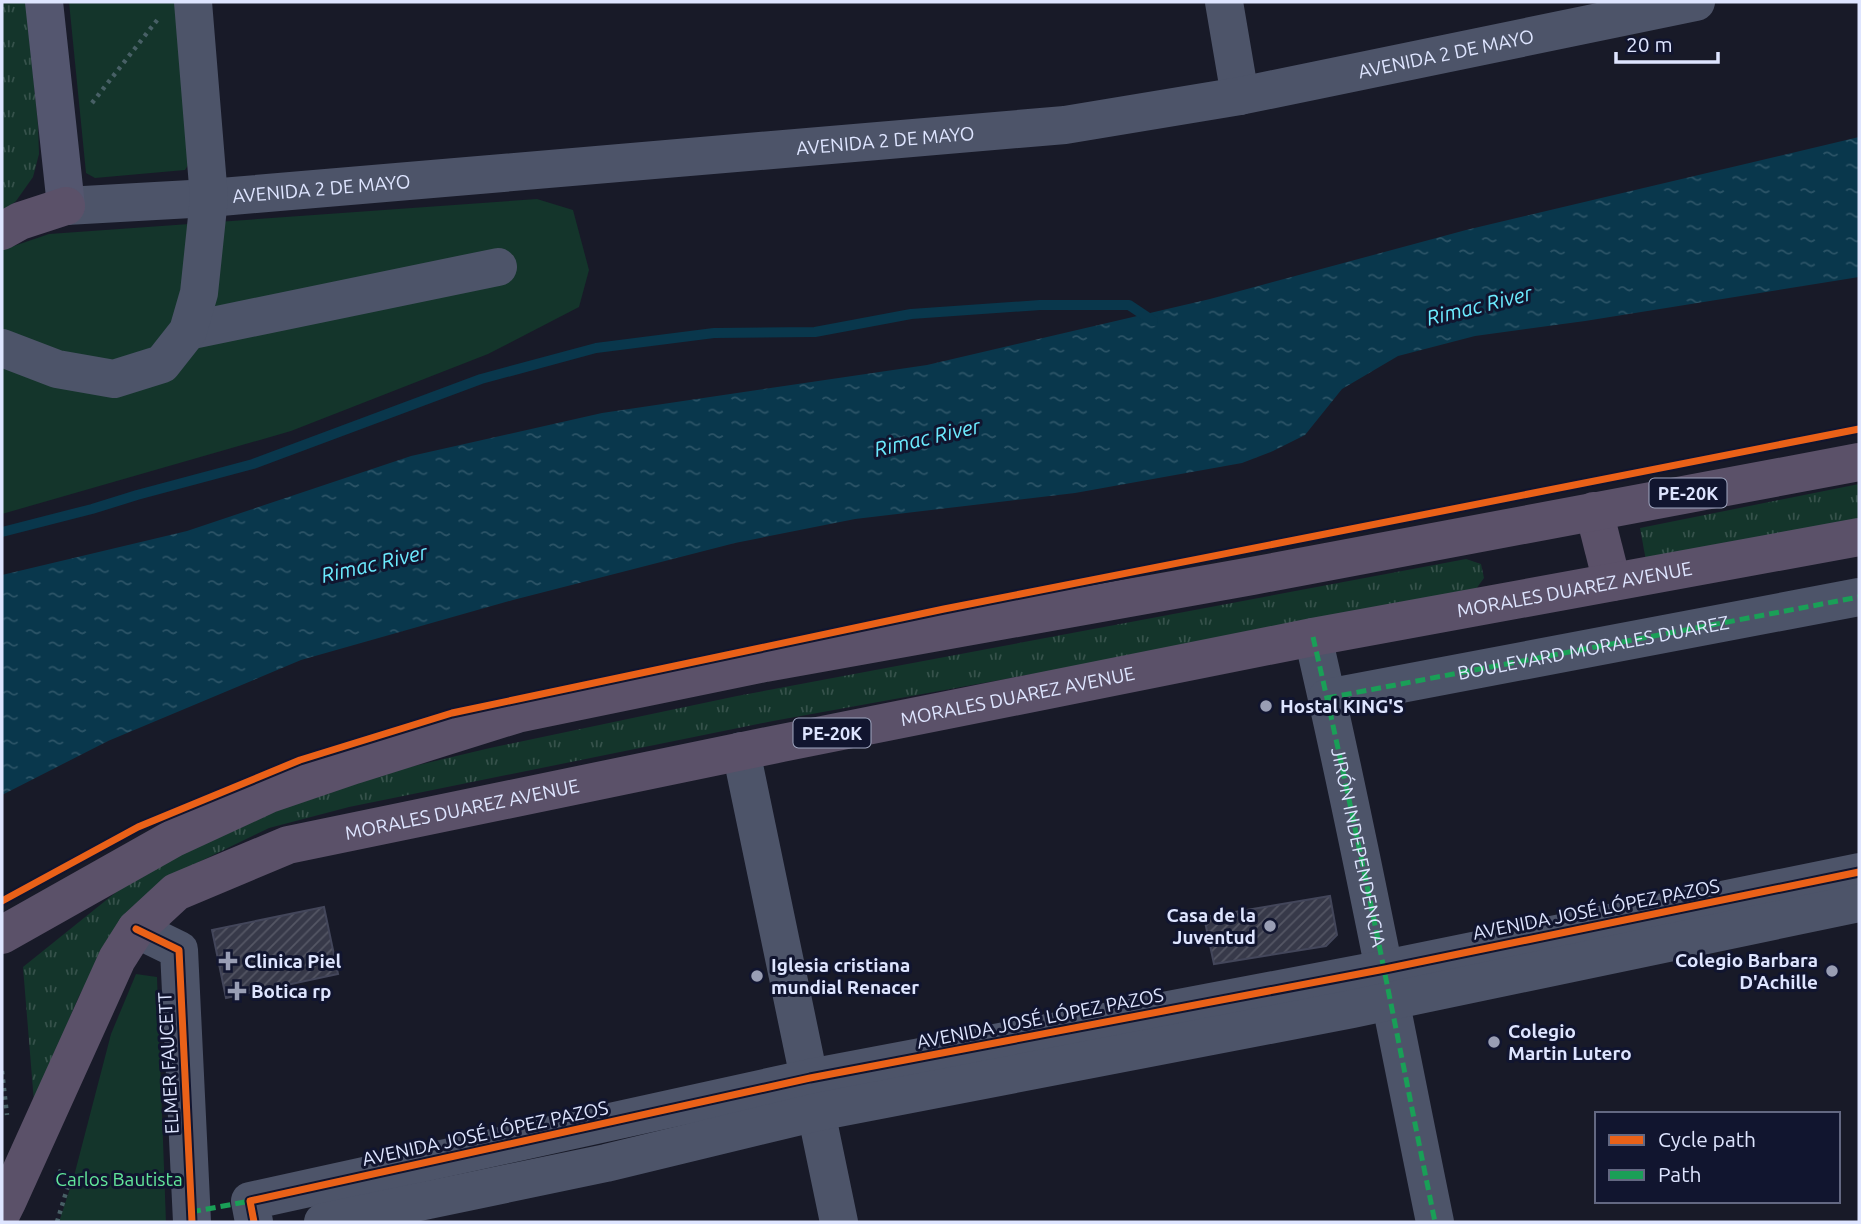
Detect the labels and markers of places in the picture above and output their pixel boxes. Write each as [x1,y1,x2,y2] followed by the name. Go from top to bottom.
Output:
[1280,695,1404,717] place label: Hostal KING'S
[1258,698,1274,714] marker: Hostal KING'S
[1166,904,1256,948] place label: Casa de la Juventud
[1262,918,1278,934] marker: Casa de la Juventud
[1675,949,1818,993] place label: Colegio Barbara D'Achille
[244,950,342,972] place label: Clinica Piel
[218,951,238,971] marker: Clinica Piel
[771,954,919,998] place label: Iglesia cristiana mundial Renacer
[1824,963,1840,979] marker: Colegio Barbara D'Achille
[749,968,765,984] marker: Iglesia cristiana mundial Renacer
[251,980,331,1002] place label: Botica rp
[229,983,245,999] marker: Botica rp
[1508,1020,1632,1064] place label: Colegio Martin Lutero
[1486,1034,1502,1050] marker: Colegio Martin Lutero

